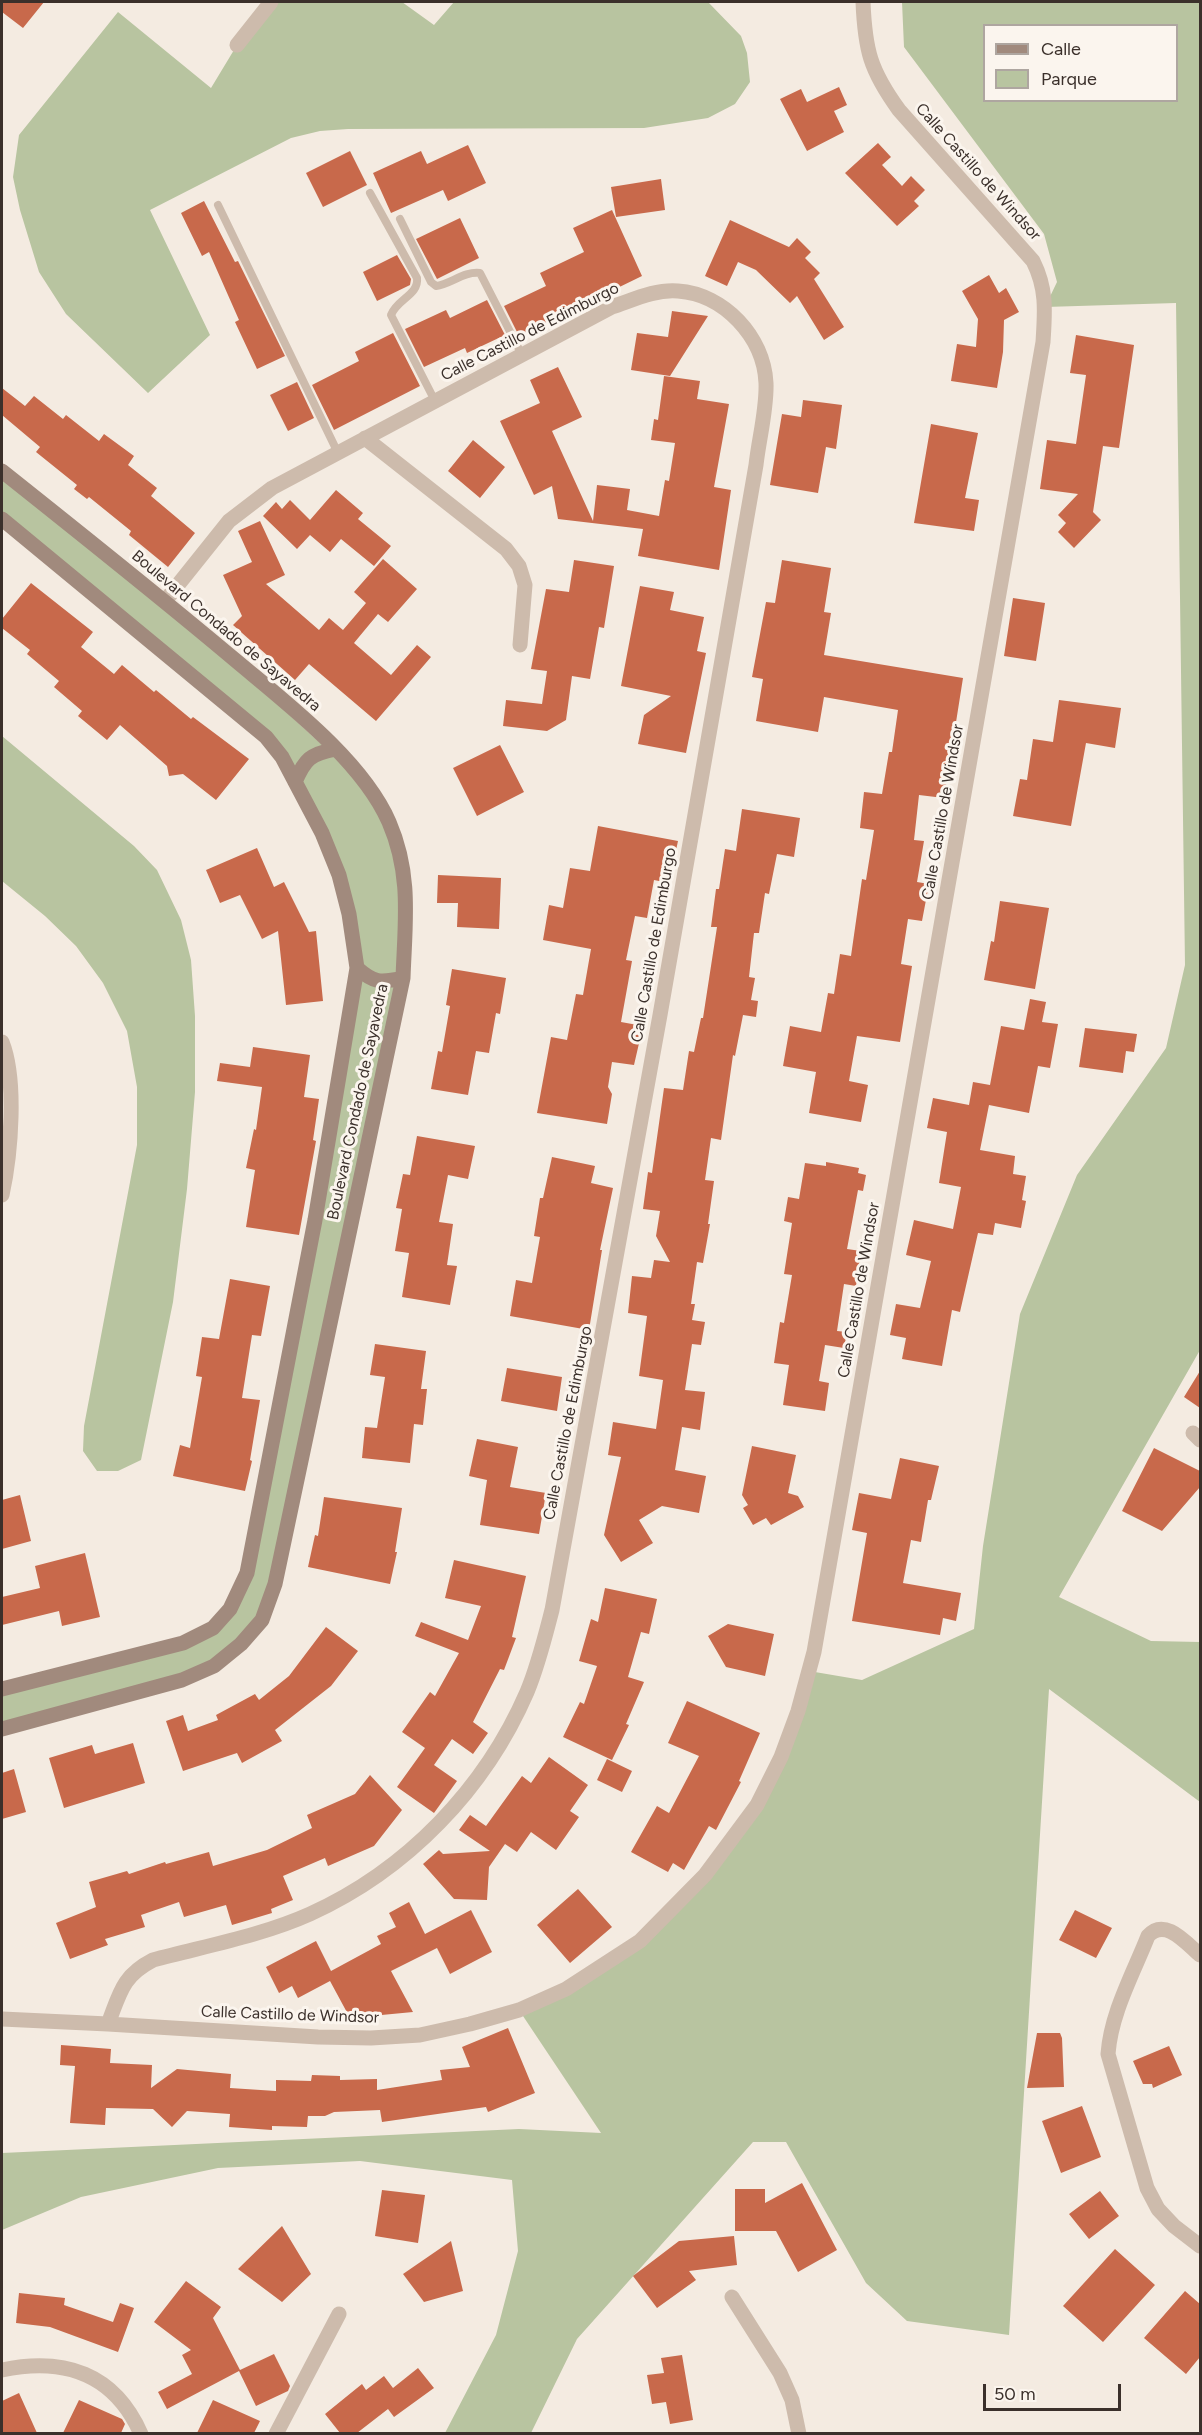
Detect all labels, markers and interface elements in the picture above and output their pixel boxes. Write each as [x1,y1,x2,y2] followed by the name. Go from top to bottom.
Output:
[983,24,1178,102] legend
[1041,38,1081,60] text: Calle
[1041,68,1097,90] text: Parque
[911,99,1045,245] street label: Calle Castillo de Windsor
[438,279,622,385] street label: Calle Castillo de Edimburgo
[128,546,324,716] street label: Boulevard Condado de Sayavedra
[918,723,968,901] street label: Calle Castillo de Windsor
[627,846,681,1044] street label: Calle Castillo de Edimburgo
[324,982,392,1222] street label: Boulevard Condado de Sayavedra
[834,1201,884,1379] street label: Calle Castillo de Windsor
[540,1324,596,1522] street label: Calle Castillo de Edimburgo
[201,2002,379,2028] street label: Calle Castillo de Windsor
[986,2372,1124,2410] scale bar
[994,2383,1036,2405] text: 50 m

